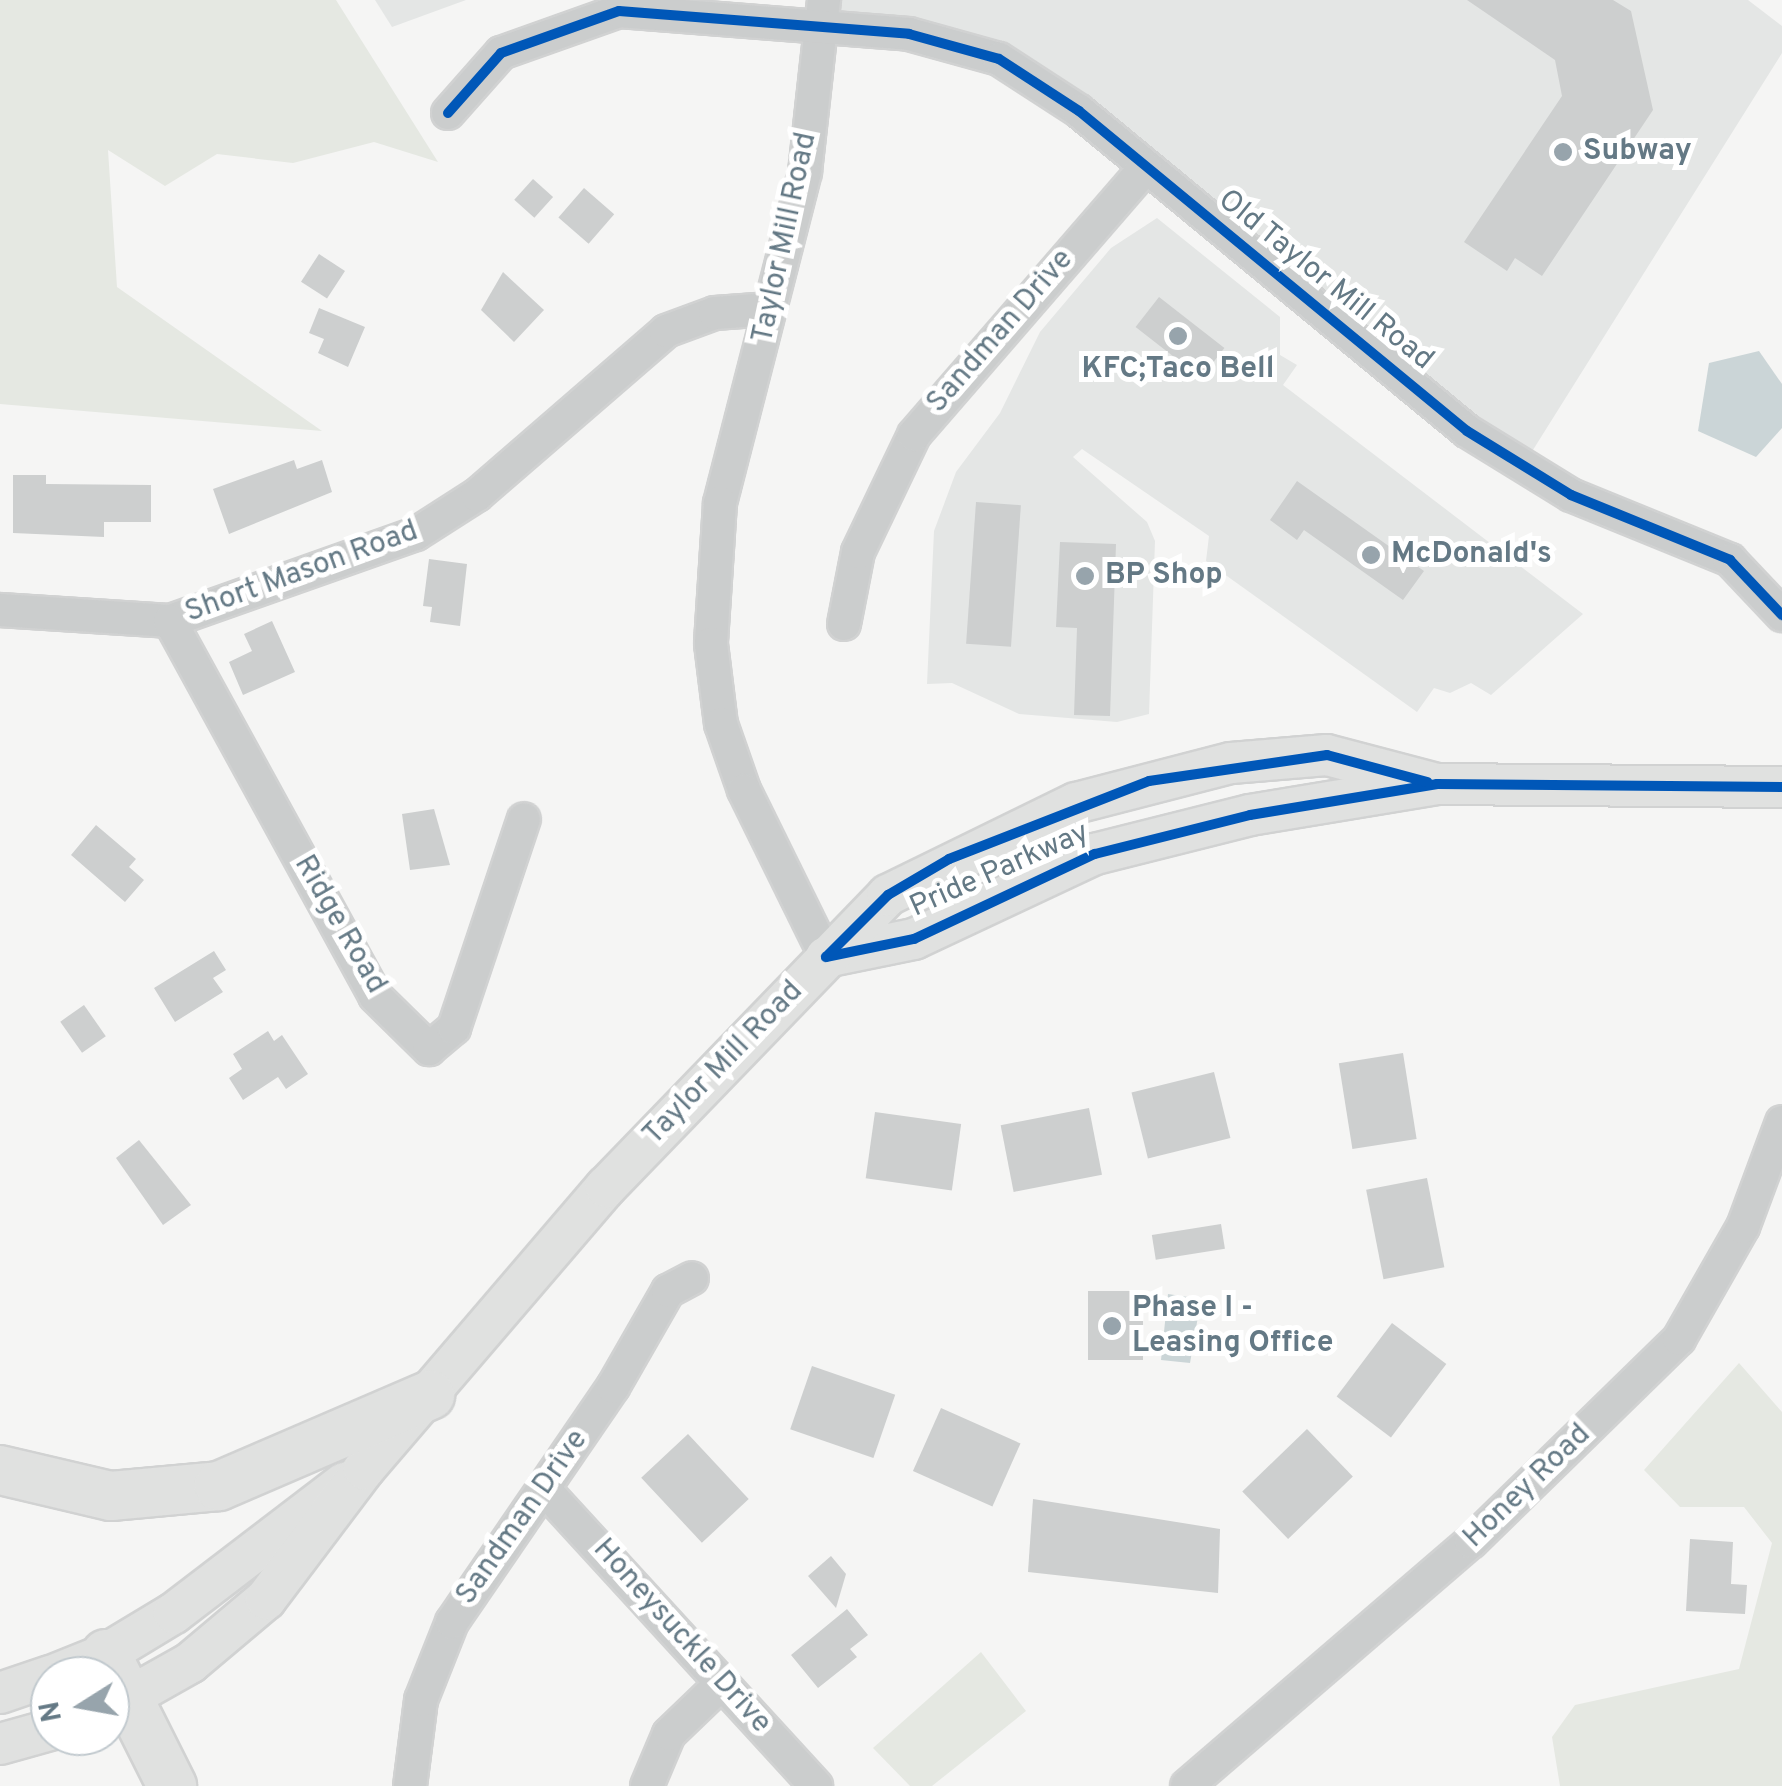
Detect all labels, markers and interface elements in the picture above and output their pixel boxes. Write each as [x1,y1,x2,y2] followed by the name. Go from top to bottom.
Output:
[746,129,826,347] street label: Taylor Mill Road
[1583,134,1692,170] place label: Subway
[1552,141,1574,163] marker: Subway
[1210,183,1440,379] street label: Old Taylor Mill Road
[920,243,1082,421] street label: Sandman Drive
[1167,325,1189,347] marker: KFC;Taco Bell
[1081,352,1275,388] place label: KFC;Taco Bell
[181,514,423,632] street label: Short Mason Road
[1391,537,1552,573] place label: McDonald's
[1360,544,1382,566] marker: McDonald's
[1105,558,1223,594] place label: BP Shop
[1074,565,1096,587] marker: BP Shop
[905,815,1095,927] street label: Pride Parkway
[285,849,393,1001] street label: Ridge Road
[637,974,811,1154] street label: Taylor Mill Road
[1132,1291,1333,1362] place label: Phase I - Leasing Office
[1101,1315,1123,1337] marker: Phase I - Leasing Office
[1457,1417,1599,1557] street label: Honey Road
[449,1424,597,1612] street label: Sandman Drive
[584,1532,778,1742] street label: Honeysuckle Drive
[30,1656,130,1756] north arrow
[33,1698,72,1725] text: N

